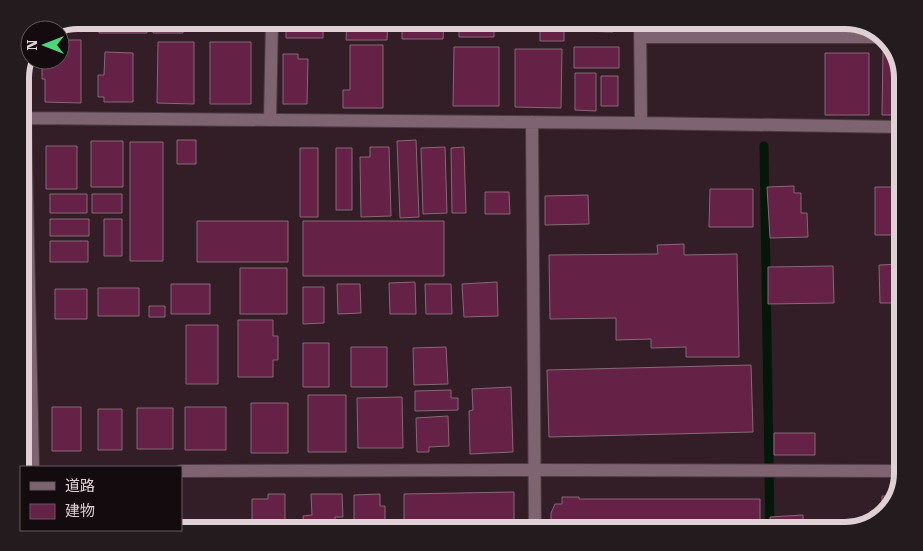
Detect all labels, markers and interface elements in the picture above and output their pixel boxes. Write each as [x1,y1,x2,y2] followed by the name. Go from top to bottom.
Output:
[20,20,70,70] north arrow
[24,39,40,50] text: N
[20,466,182,531] legend
[65,477,95,495] text: 道路
[65,502,95,520] text: 建物

